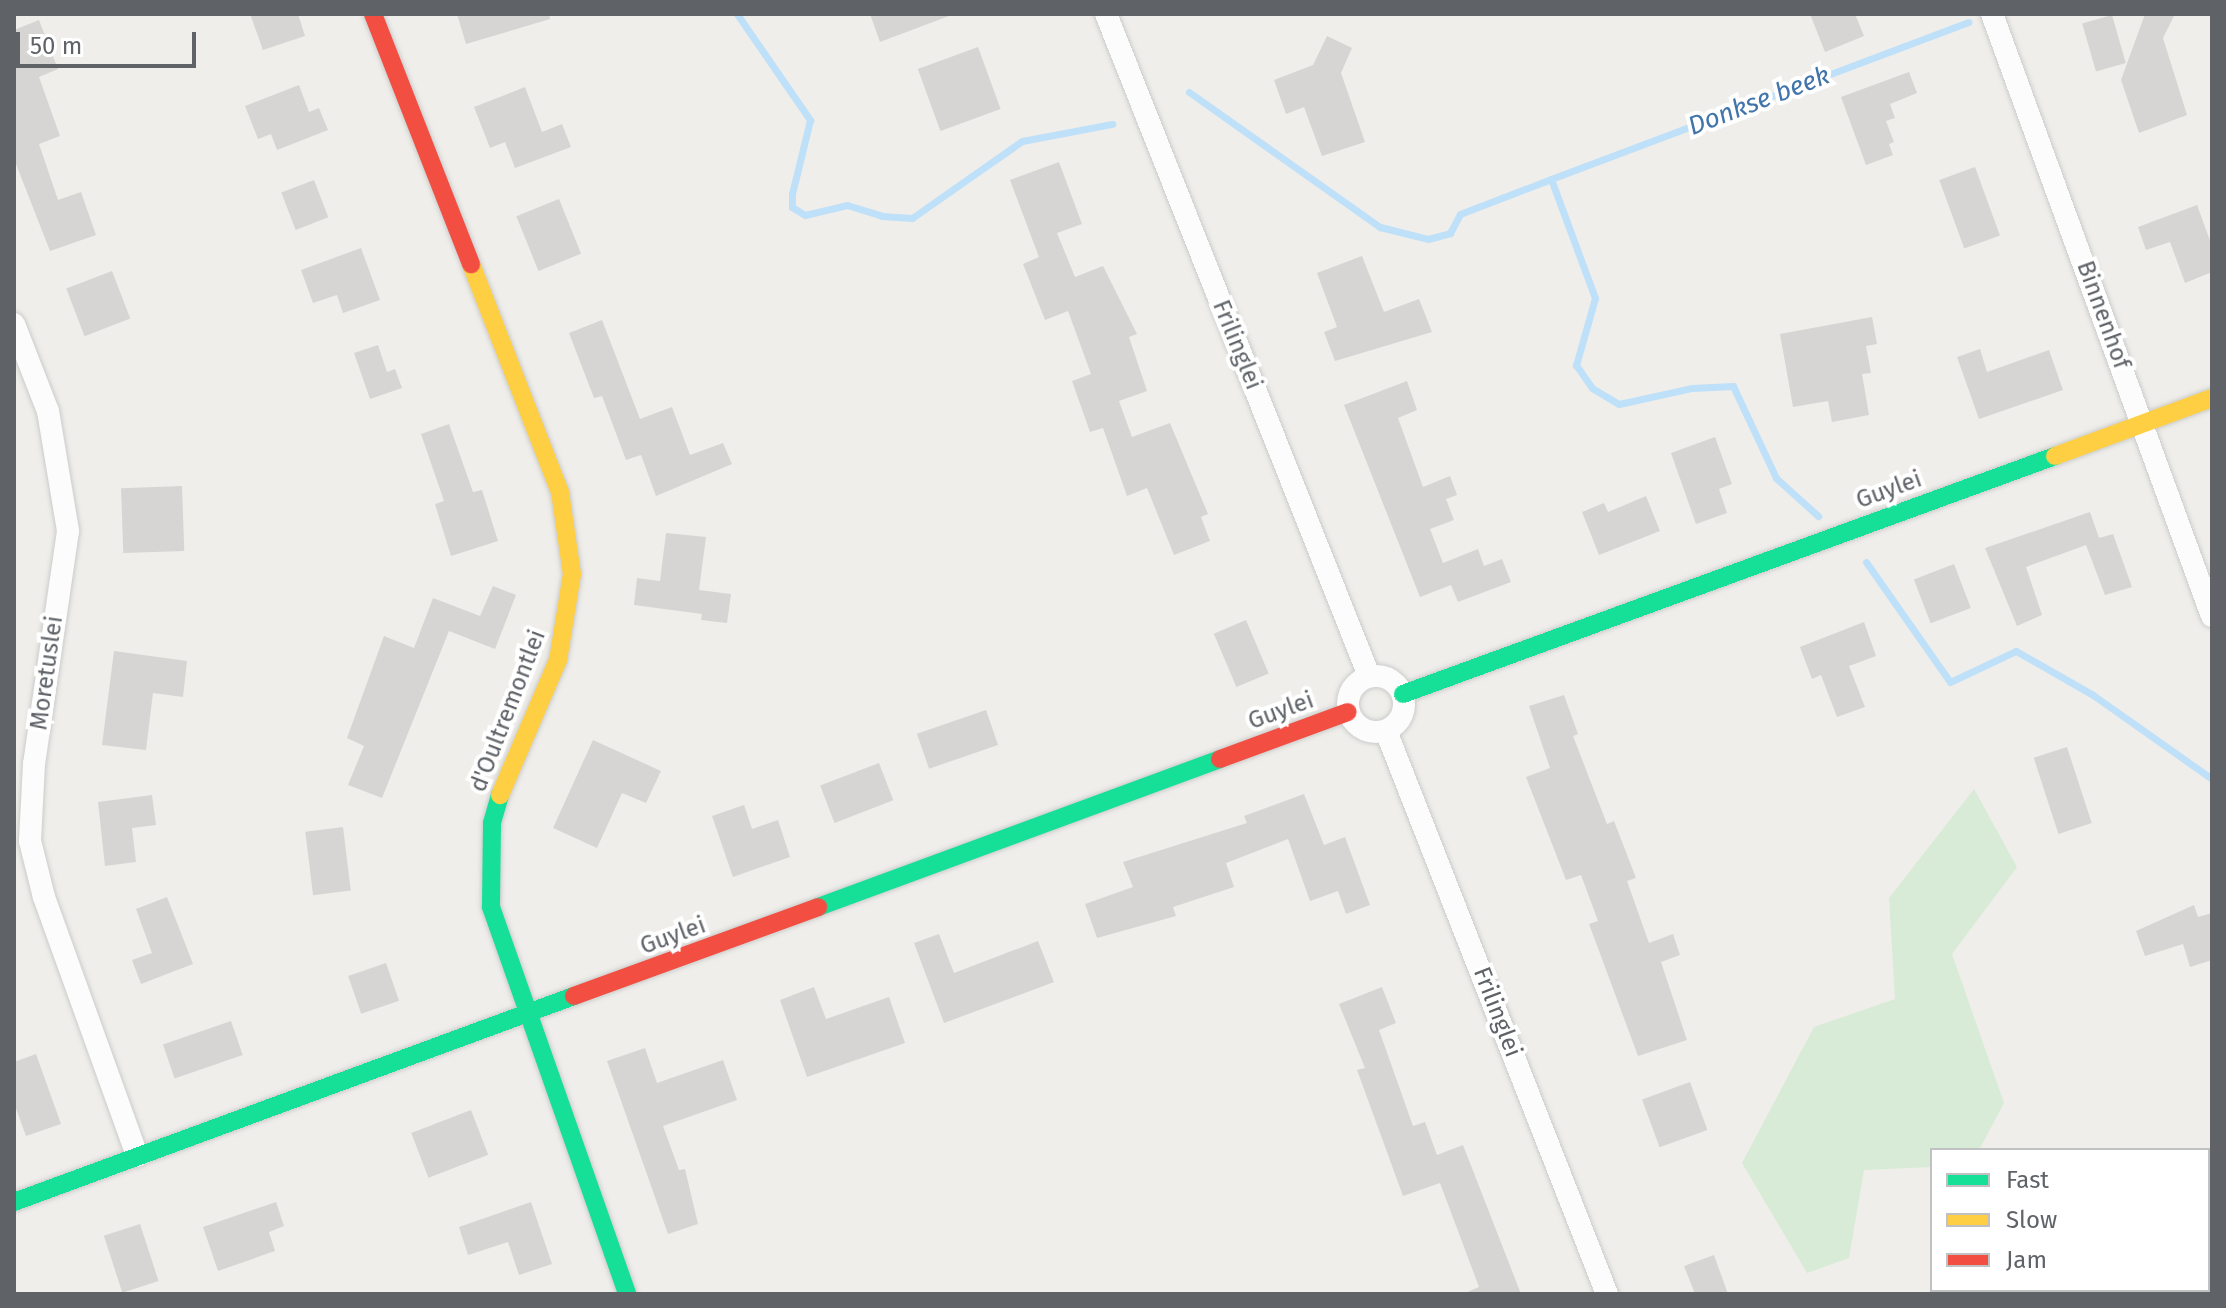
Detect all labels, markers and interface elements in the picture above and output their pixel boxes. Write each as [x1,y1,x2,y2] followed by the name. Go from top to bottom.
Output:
[20,16,200,66] scale bar
[30,32,82,60] text: 50 m
[1684,60,1834,142] water label: Donkse beek
[2070,257,2136,373] street label: Binnenhof
[1206,296,1268,394] street label: Frilinglei
[1852,465,1926,515] street label: Guylei
[25,614,69,732] street label: Moretuslei
[464,626,552,796] street label: d'Oultremontlei
[1244,686,1318,736] street label: Guylei
[636,911,710,961] street label: Guylei
[1467,963,1527,1061] street label: Frilinglei
[1930,1148,2210,1292] legend
[2006,1166,2049,1194] text: Fast
[2006,1206,2057,1234] text: Slow
[2006,1246,2047,1274] text: Jam

